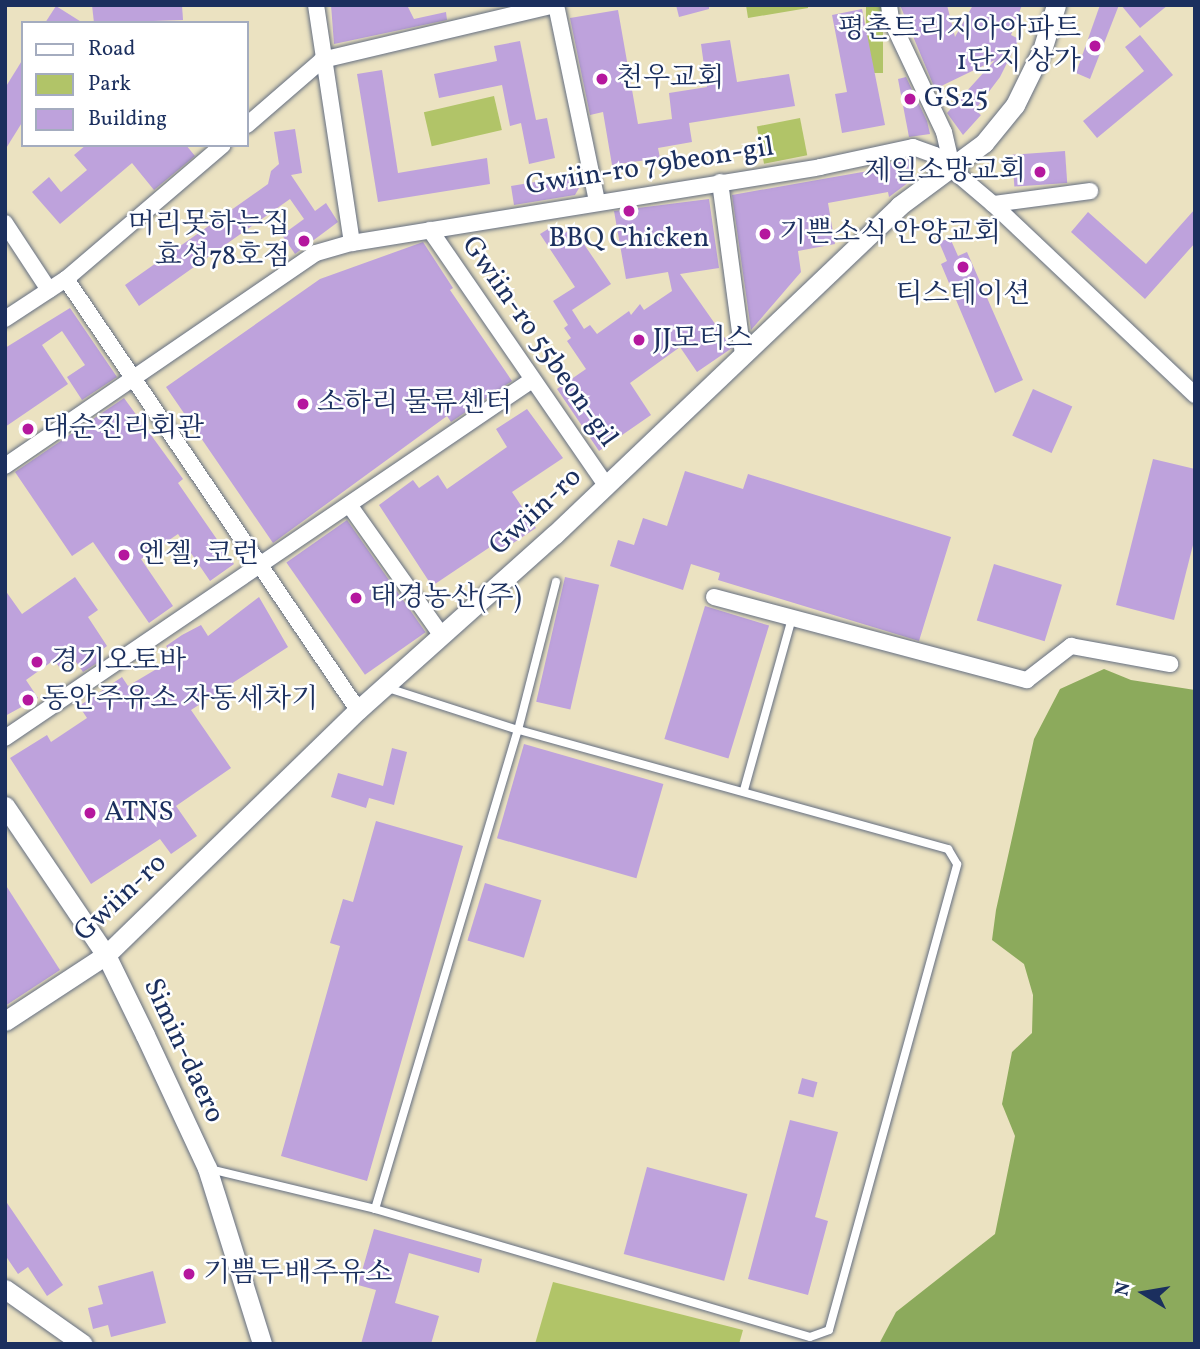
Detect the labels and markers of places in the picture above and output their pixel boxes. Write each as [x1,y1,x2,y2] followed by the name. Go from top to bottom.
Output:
[838,13,1081,79] place label: 평촌트리지아아파트 1단지 상가
[1087,38,1103,54] marker: 평촌트리지아아파트 1단지 상가
[616,62,724,96] place label: 천우교회
[594,71,610,87] marker: 천우교회
[924,82,988,116] place label: GS25
[902,91,918,107] marker: GS25
[864,155,1026,189] place label: 제일소망교회
[1032,164,1048,180] marker: 제일소망교회
[621,203,637,219] marker: BBQ Chicken
[128,208,290,274] place label: 머리못하는집 효성78호점
[779,217,1001,251] place label: 기쁜소식 안양교회
[549,222,709,256] place label: BBQ Chicken
[757,226,773,242] marker: 기쁜소식 안양교회
[296,233,312,249] marker: 머리못하는집 효성78호점
[955,259,971,275] marker: 티스테이션
[895,278,1031,312] place label: 티스테이션
[653,323,753,357] place label: JJ모터스
[631,332,647,348] marker: JJ모터스
[317,387,512,421] place label: 소하리 물류센터
[295,396,311,412] marker: 소하리 물류센터
[42,412,204,446] place label: 대순진리회관
[20,421,36,437] marker: 대순진리회관
[138,538,259,572] place label: 엔젤, 코런
[116,547,132,563] marker: 엔젤, 코런
[370,581,522,615] place label: 태경농산(주)
[348,590,364,606] marker: 태경농산(주)
[51,645,186,679] place label: 경기오토바
[29,654,45,670] marker: 경기오토바
[42,683,318,717] place label: 동안주유소 자동세차기
[20,692,36,708] marker: 동안주유소 자동세차기
[104,796,174,830] place label: ATNS
[82,805,98,821] marker: ATNS
[203,1257,392,1291] place label: 기쁨두배주유소
[181,1266,197,1282] marker: 기쁨두배주유소

